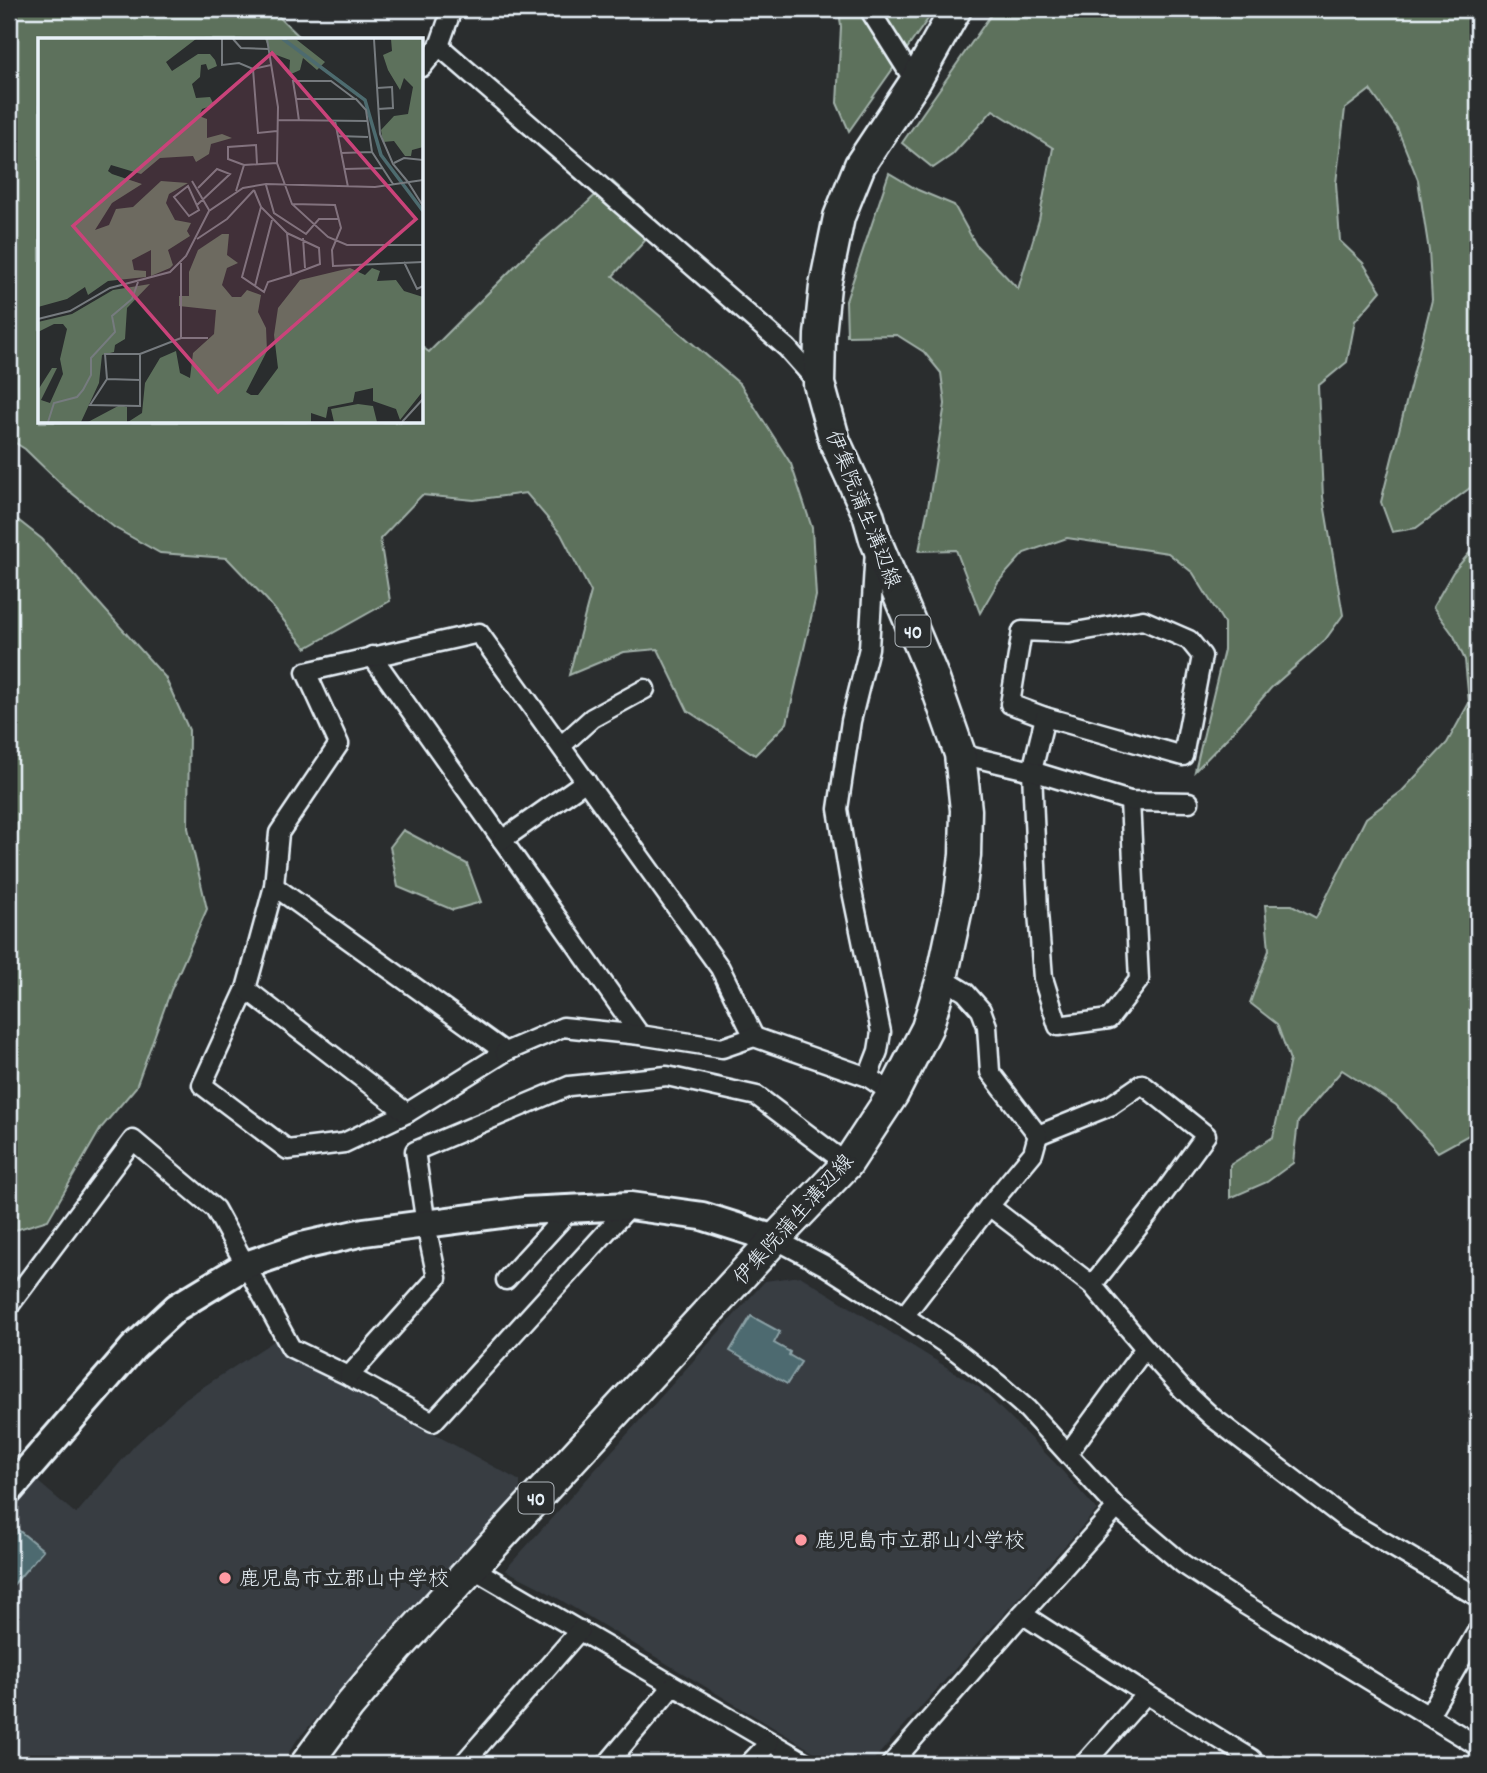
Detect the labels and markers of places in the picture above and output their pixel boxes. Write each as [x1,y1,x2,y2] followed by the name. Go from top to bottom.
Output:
[815,1528,1025,1558] place label: 鹿児島市立郡山小学校
[793,1532,809,1548] marker: 鹿児島市立郡山小学校
[239,1566,449,1596] place label: 鹿児島市立郡山中学校
[217,1570,233,1586] marker: 鹿児島市立郡山中学校

